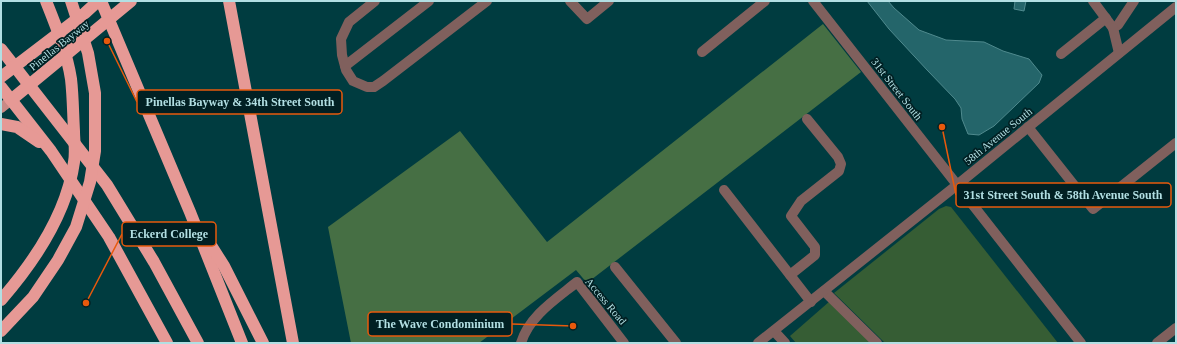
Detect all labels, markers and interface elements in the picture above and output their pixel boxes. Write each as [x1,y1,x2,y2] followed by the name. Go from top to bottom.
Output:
[27,17,92,73] street label: Pinellas Bayway
[869,56,925,123] street label: 31st Street South
[137,90,342,114] callout: Pinellas Bayway & 34th Street South
[146,95,335,109] text: Pinellas Bayway & 34th Street South
[962,105,1035,167] street label: 58th Avenue South
[956,183,1171,207] callout: 31st Street South & 58th Avenue South
[964,188,1163,202] text: 31st Street South & 58th Avenue South
[122,222,216,246] callout: Eckerd College
[130,227,209,241] text: Eckerd College
[583,275,629,327] street label: Access Road
[368,312,512,336] callout: The Wave Condominium
[376,317,504,331] text: The Wave Condominium

